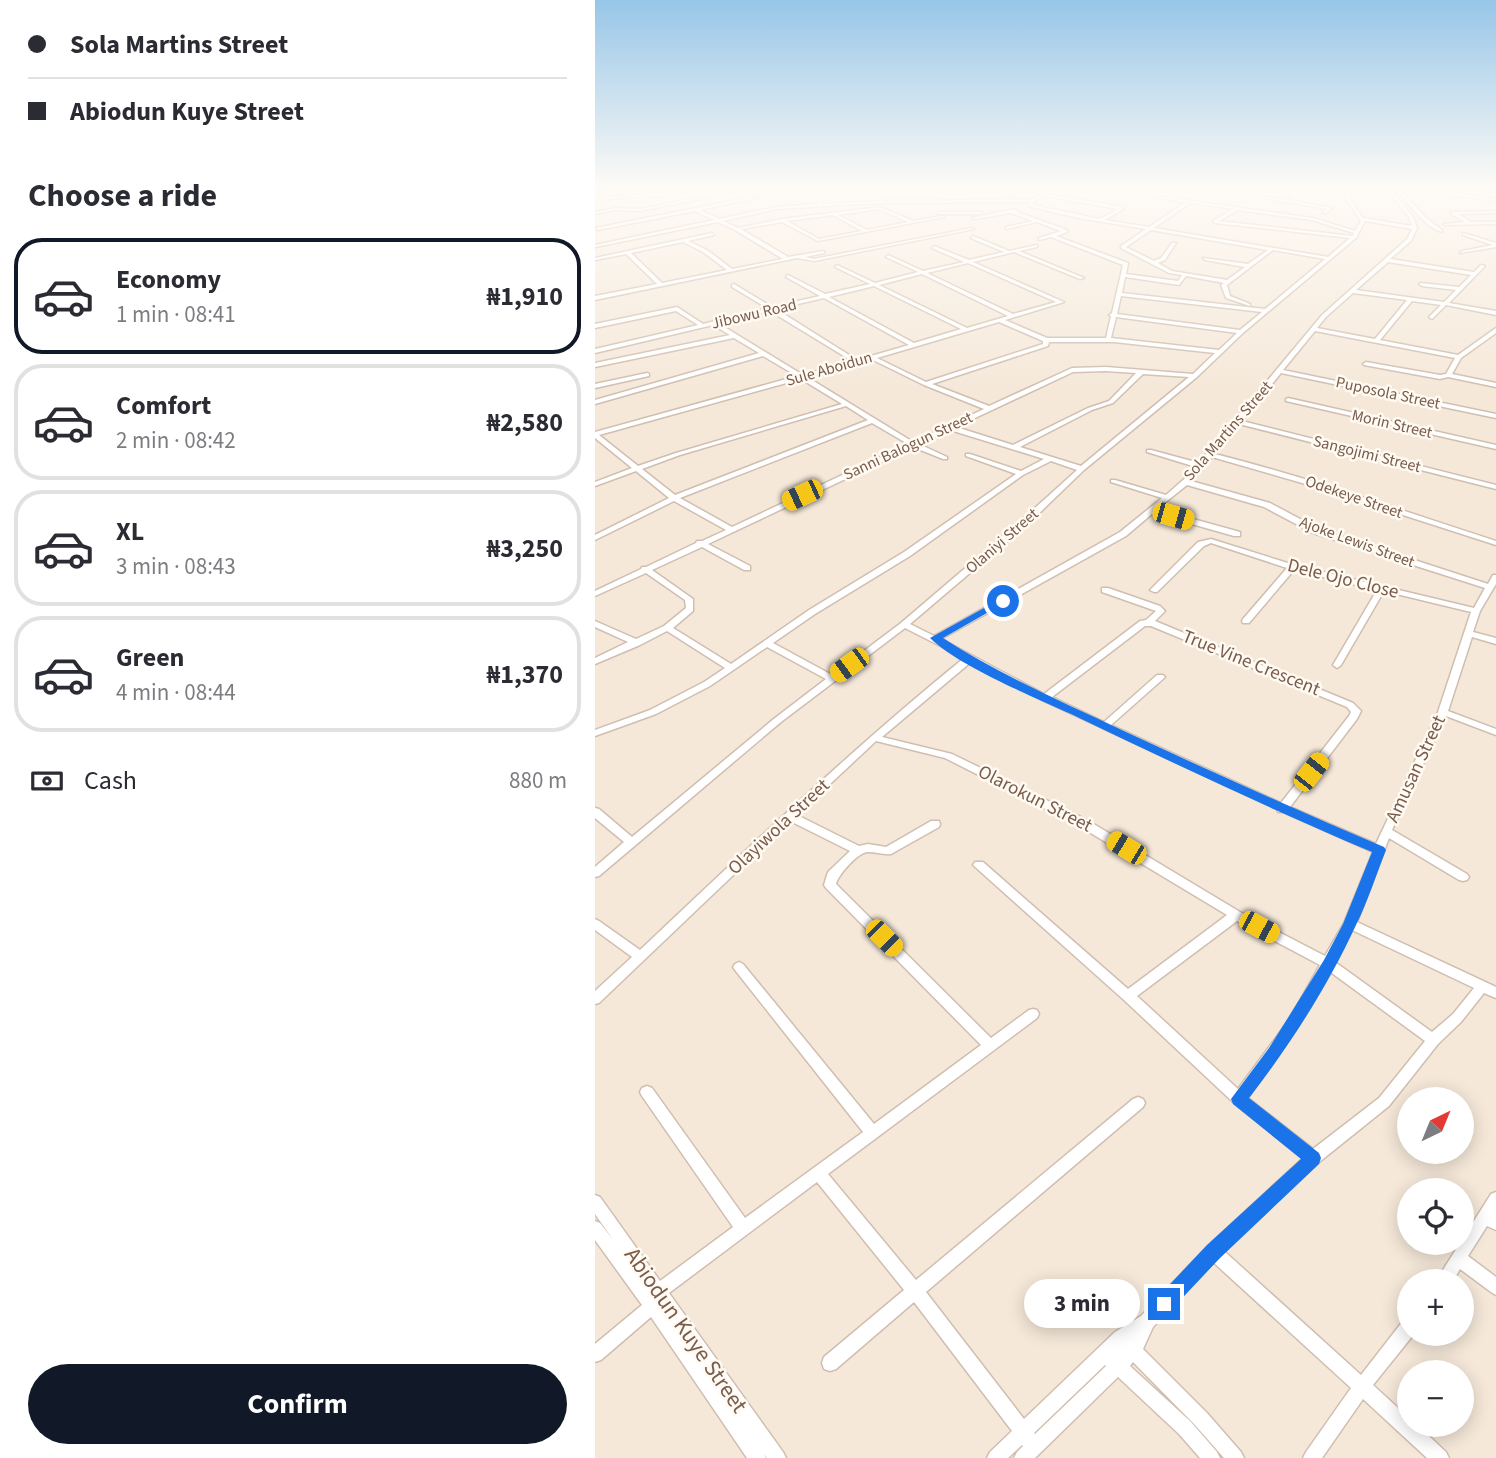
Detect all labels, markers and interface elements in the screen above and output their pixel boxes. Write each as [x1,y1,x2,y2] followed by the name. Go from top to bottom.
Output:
[70,26,288,63] text: Sola Martins Street
[70,93,304,130] text: Abiodun Kuye Street
[28,173,217,219] text: Choose a ride
[116,261,221,298] text: Economy
[32,265,95,328] icon: car
[487,278,563,315] text: ₦1,910
[709,294,799,334] street label: Jibowu Road
[116,298,236,331] text: 1 min · 08:41
[783,346,875,392] street label: Sule Aboidun
[1334,371,1443,415] street label: Puposola Street
[1178,376,1278,486] street label: Sola Martins Street
[116,387,211,424] text: Comfort
[32,391,95,454] icon: car
[487,404,563,441] text: ₦2,580
[1350,404,1435,444] street label: Morin Street
[840,406,977,486] street label: Sanni Balogun Street
[116,424,236,457] text: 2 min · 08:42
[1311,430,1424,478] street label: Sangojimi Street
[1302,470,1406,524] street label: Odekeye Street
[779,477,826,513] car
[1150,500,1197,532] car
[961,503,1044,579] street label: Olaniyi Street
[1296,511,1418,573] street label: Ajoke Lewis Street
[116,513,144,550] text: XL
[32,517,95,580] icon: car
[487,530,563,567] text: ₦3,250
[116,550,236,583] text: 3 min · 08:43
[1284,552,1402,606] street label: Dele Ojo Close
[987,585,1019,617] route start
[1178,623,1325,703] street label: True Vine Crescent
[116,639,184,676] text: Green
[32,643,95,706] icon: car
[826,644,873,686] car
[487,656,563,693] text: ₦1,370
[116,676,236,709] text: 4 min · 08:44
[1379,710,1453,827] street label: Amusan Street
[1290,749,1333,795] car
[973,759,1097,840] street label: Olarokun Street
[28,762,66,800] icon: cash
[84,762,137,799] text: Cash
[509,764,567,797] text: 880 m
[722,772,836,881] street label: Olayiwola Street
[1103,828,1150,868] car
[1236,908,1283,946] car
[862,916,907,960] car
[1397,1087,1473,1164] north arrow
[1397,1087,1474,1437] map controls
[1397,1178,1474,1255] button: locate
[616,1240,756,1420] street label: Abiodun Kuye Street
[1397,1269,1474,1346] button: +
[1024,1280,1139,1328] callout: 3 min
[1054,1287,1110,1320] text: 3 min
[1148,1288,1180,1320] route end
[1397,1360,1474,1437] button: −
[28,1364,567,1444] button: Confirm

